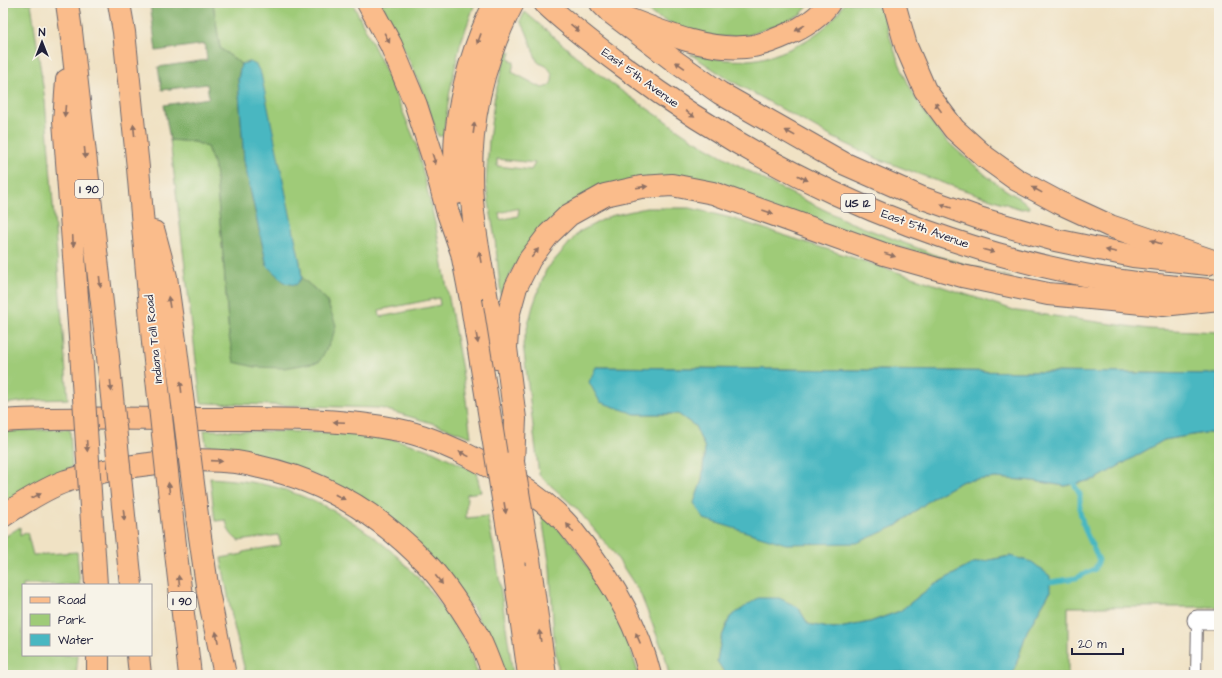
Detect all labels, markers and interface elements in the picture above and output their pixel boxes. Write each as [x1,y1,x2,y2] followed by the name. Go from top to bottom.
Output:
[22,22,62,62] north arrow
[569,24,580,33] one-way arrow
[39,25,46,40] text: N
[794,25,806,32] one-way arrow
[383,32,390,43] one-way arrow
[476,33,482,45] one-way arrow
[598,44,683,112] street label: East 5th Avenue
[674,61,685,69] one-way arrow
[934,102,942,113] one-way arrow
[61,105,68,118] one-way arrow
[685,110,696,118] one-way arrow
[471,122,477,134] one-way arrow
[130,124,137,136] one-way arrow
[784,130,796,137] one-way arrow
[82,147,88,159] one-way arrow
[431,153,437,165] one-way arrow
[797,175,809,181] one-way arrow
[75,180,103,198] road number: I 90
[635,184,648,190] one-way arrow
[1031,187,1042,194] one-way arrow
[841,194,875,212] road number: US 12
[939,203,951,209] one-way arrow
[879,205,972,253] street label: East 5th Avenue
[762,209,774,215] one-way arrow
[69,235,76,247] one-way arrow
[1149,239,1161,245] one-way arrow
[530,247,539,258] one-way arrow
[983,248,995,254] one-way arrow
[1105,248,1117,254] one-way arrow
[477,251,483,263] one-way arrow
[884,252,896,258] one-way arrow
[97,276,103,288] one-way arrow
[141,294,167,384] street label: Indiana Toll Road
[166,296,172,308] one-way arrow
[475,332,481,344] one-way arrow
[108,380,114,392] one-way arrow
[178,381,184,393] one-way arrow
[333,418,345,425] one-way arrow
[84,440,91,452] one-way arrow
[459,451,470,457] one-way arrow
[211,457,223,464] one-way arrow
[166,482,172,494] one-way arrow
[30,493,42,499] one-way arrow
[334,494,346,501] one-way arrow
[502,502,508,514] one-way arrow
[121,509,127,521] one-way arrow
[566,523,574,534] one-way arrow
[435,574,444,585] one-way arrow
[176,575,183,587] one-way arrow
[22,584,152,656] legend
[58,592,86,609] text: Road
[168,592,196,610] road number: I 90
[58,612,86,629] text: Park
[537,630,543,642] one-way arrow
[1072,630,1123,656] scale bar
[213,631,219,643] one-way arrow
[58,632,94,649] text: Water
[635,632,641,643] one-way arrow
[1078,636,1107,653] text: 20 m

